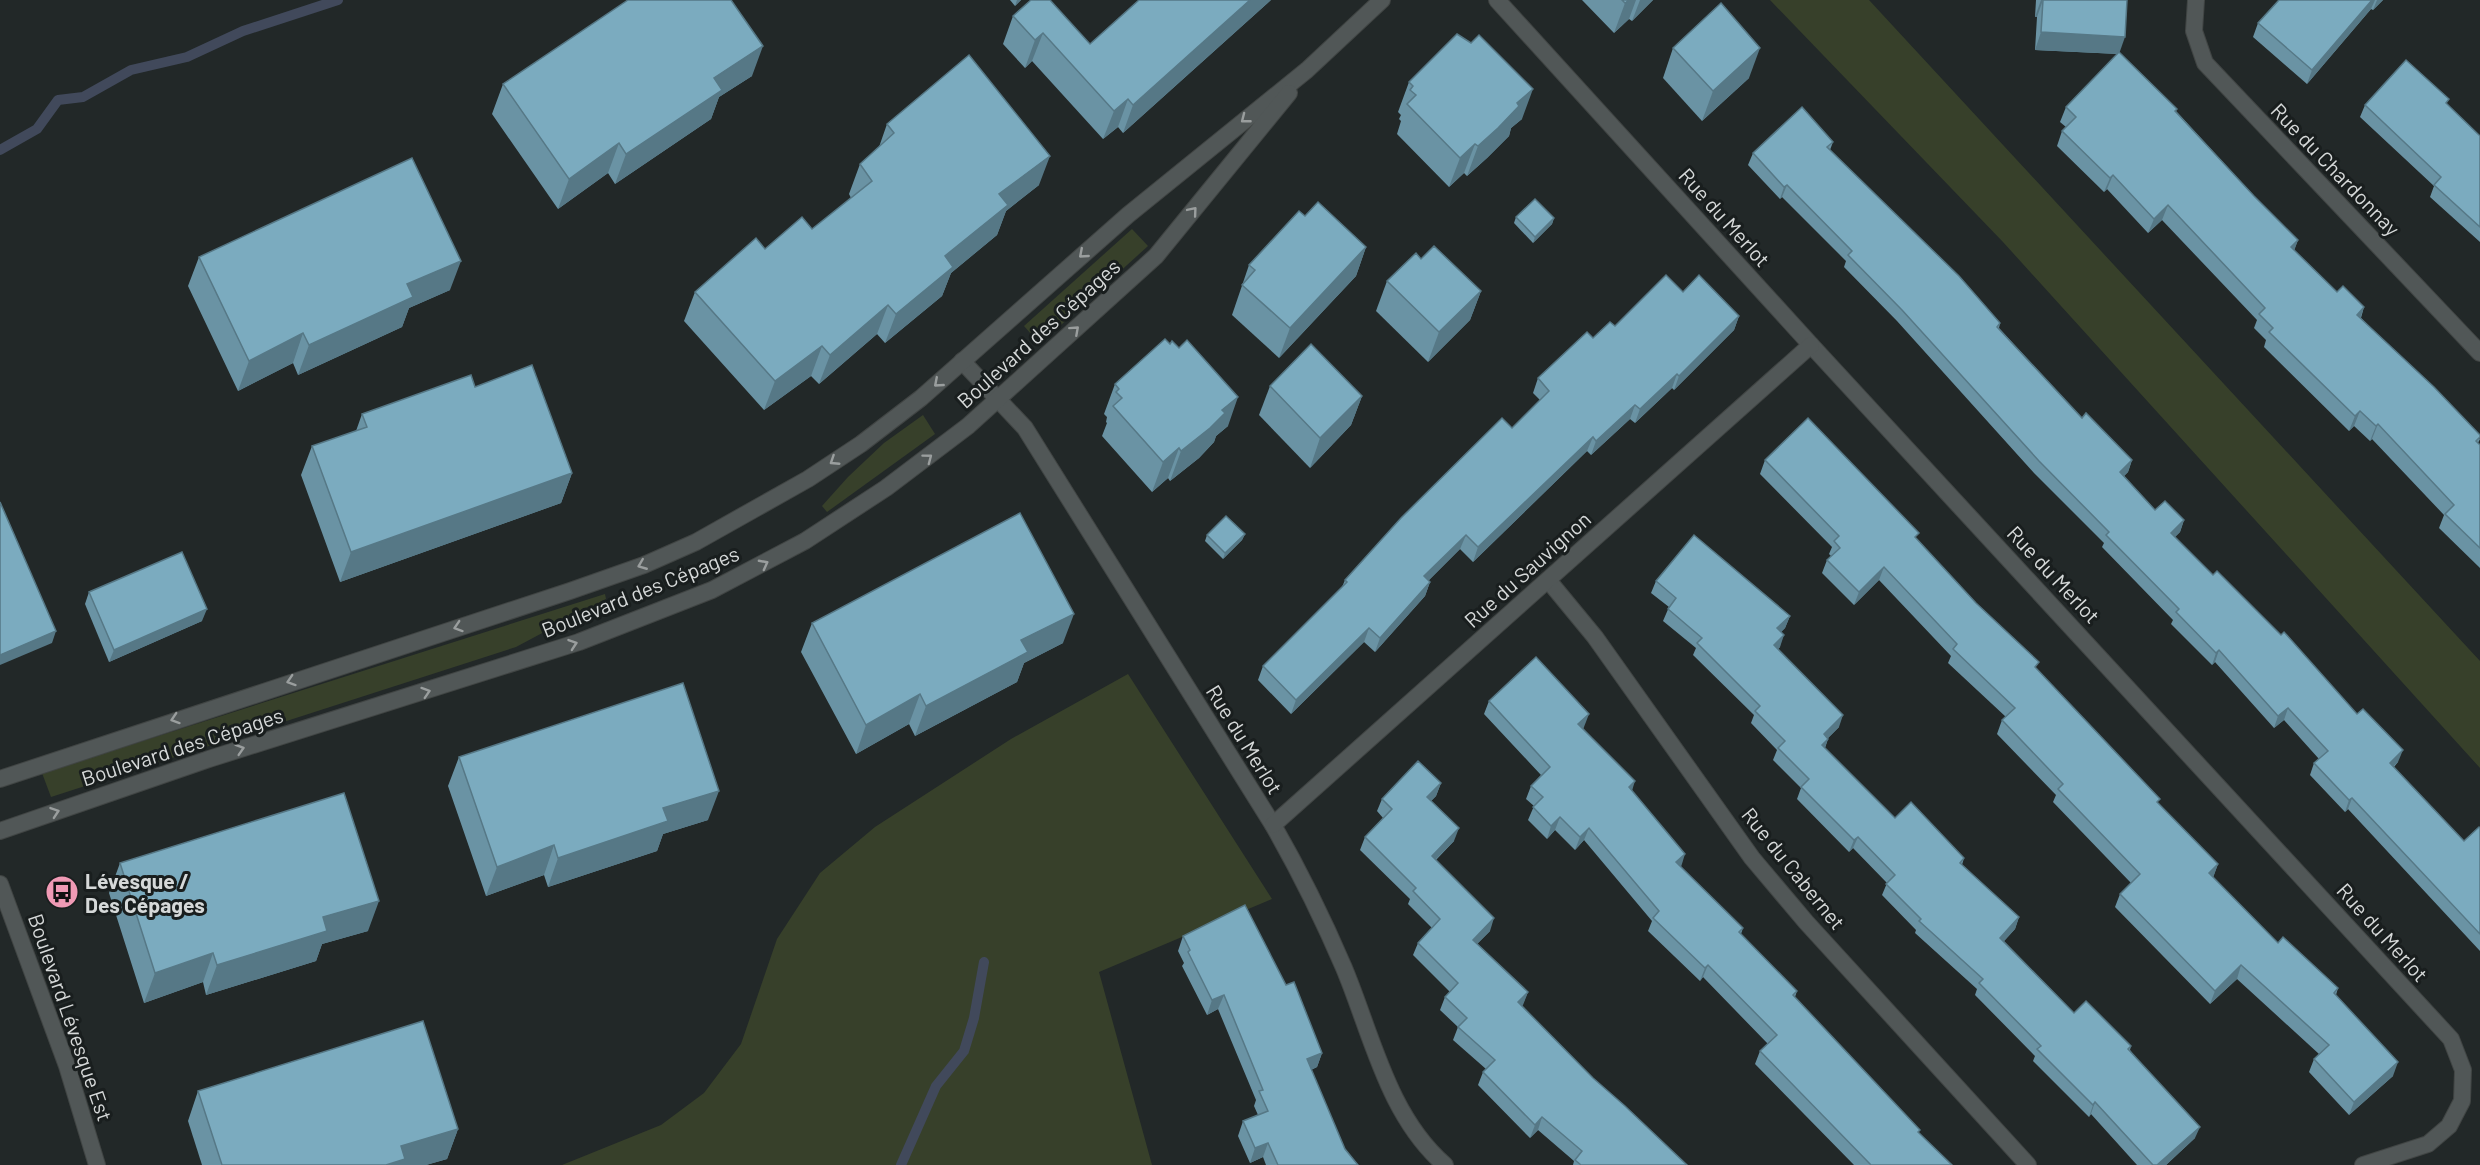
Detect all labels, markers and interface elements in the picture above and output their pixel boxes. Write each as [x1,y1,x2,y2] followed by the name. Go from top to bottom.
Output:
[2266,98,2406,241] street label: Rue du Chardonnay
[1241,112,1252,123] one-way arrow
[1674,163,1776,271] street label: Rue du Merlot
[1186,207,1197,218] one-way arrow
[1079,246,1090,257] one-way arrow
[951,253,1125,413] street label: Boulevard des Cépages
[1068,326,1079,337] one-way arrow
[934,376,944,387] one-way arrow
[830,454,841,465] one-way arrow
[921,454,932,465] one-way arrow
[1459,506,1595,632] street label: Rue du Sauvignon
[2003,520,2105,628] street label: Rue du Merlot
[538,540,742,642] street label: Boulevard des Cépages
[638,558,649,570] one-way arrow
[758,560,768,571] one-way arrow
[453,620,464,632] one-way arrow
[567,639,578,651] one-way arrow
[286,674,297,686] one-way arrow
[1202,680,1288,798] street label: Rue du Merlot
[420,686,431,699] one-way arrow
[78,702,286,790] street label: Boulevard des Cépages
[170,712,181,725] one-way arrow
[234,744,245,757] one-way arrow
[1737,802,1851,934] street label: Rue du Cabernet
[49,807,60,820] one-way arrow
[85,868,205,917] place label: Lévesque / Des Cépages
[44,874,80,910] bus stop icon: Lévesque / Des Cépages
[2332,878,2434,986] street label: Rue du Merlot
[24,910,118,1124] street label: Boulevard Lévesque Est

